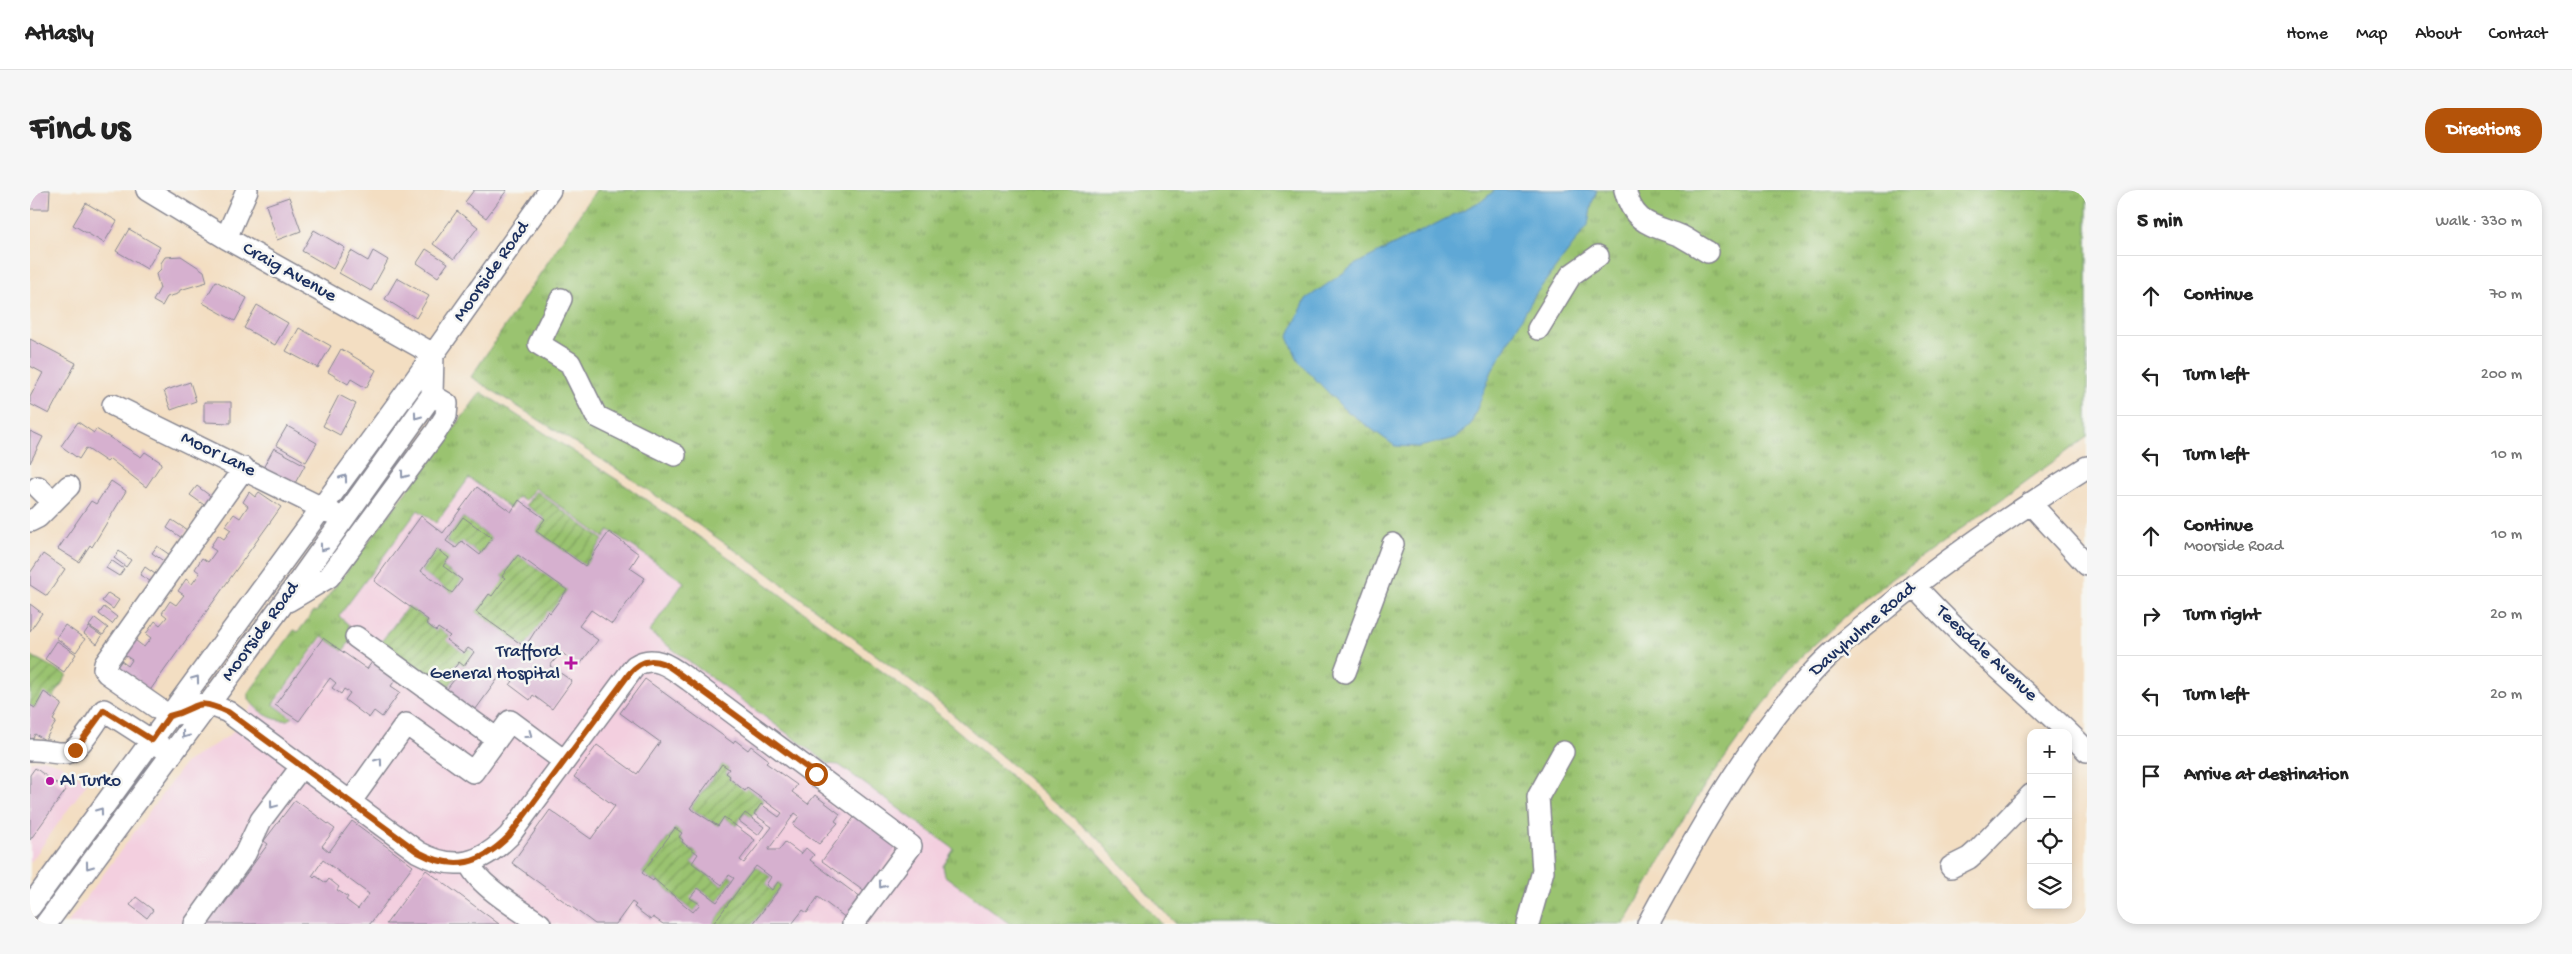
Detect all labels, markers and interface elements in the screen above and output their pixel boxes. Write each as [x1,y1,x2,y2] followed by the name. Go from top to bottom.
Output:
[25,20,94,49] text: Atlasly
[2286,24,2328,45] text: Home
[2356,24,2387,45] text: Map
[2415,24,2461,45] text: About
[2489,24,2547,45] text: Contact
[2425,108,2542,153] button: Directions
[30,110,130,151] text: Find us
[2137,210,2182,235] text: 5 min
[2435,213,2522,232] text: Walk · 330 m
[449,216,536,327] street label: Moorside Road
[238,238,340,308] street label: Craig Avenue
[2137,282,2165,310] icon: ahead
[2184,284,2253,307] text: Continue
[2489,286,2522,305] text: 70 m
[2137,362,2165,390] icon: left
[2184,364,2248,387] text: Turn left
[2481,366,2522,385] text: 200 m
[414,410,423,420] one-way arrow
[177,427,259,483] street label: Moor Lane
[2137,442,2165,470] icon: left
[2184,444,2248,467] text: Turn left
[2491,446,2522,465] text: 10 m
[402,469,410,478] one-way arrow
[338,474,347,484] one-way arrow
[2184,515,2253,538] text: Continue
[2137,522,2165,550] icon: ahead
[2491,526,2522,545] text: 10 m
[2184,538,2283,557] text: Moorside Road
[320,542,328,551] one-way arrow
[217,576,306,686] street label: Moorside Road
[1804,576,1922,684] street label: Davyhulme Road
[1929,600,2042,707] street label: Teesdale Avenue
[2137,602,2165,630] icon: right
[2184,604,2260,627] text: Turn right
[2490,606,2522,625] text: 20 m
[430,641,562,686] place label: Trafford General Hospital
[564,656,578,670] marker: Trafford General Hospital
[190,676,198,685] one-way arrow
[2137,682,2165,710] icon: left
[2184,684,2248,707] text: Turn left
[2490,686,2522,705] text: 20 m
[182,729,191,739] one-way arrow
[2027,729,2072,909] map controls
[2027,729,2072,774] button: +
[523,730,532,738] one-way arrow
[64,739,87,762] route end
[374,758,382,767] one-way arrow
[2137,762,2165,790] icon: arrive
[805,763,828,786] route start
[2184,764,2348,787] text: Arrive at destination
[60,770,121,793] place label: Al Turko
[2027,774,2072,819] button: −
[44,775,56,787] marker: Al Turko
[270,799,279,809] one-way arrow
[94,807,103,817] one-way arrow
[2027,819,2072,864] button: locate
[86,860,95,870] one-way arrow
[2027,864,2072,909] button: layers
[880,879,888,888] one-way arrow

